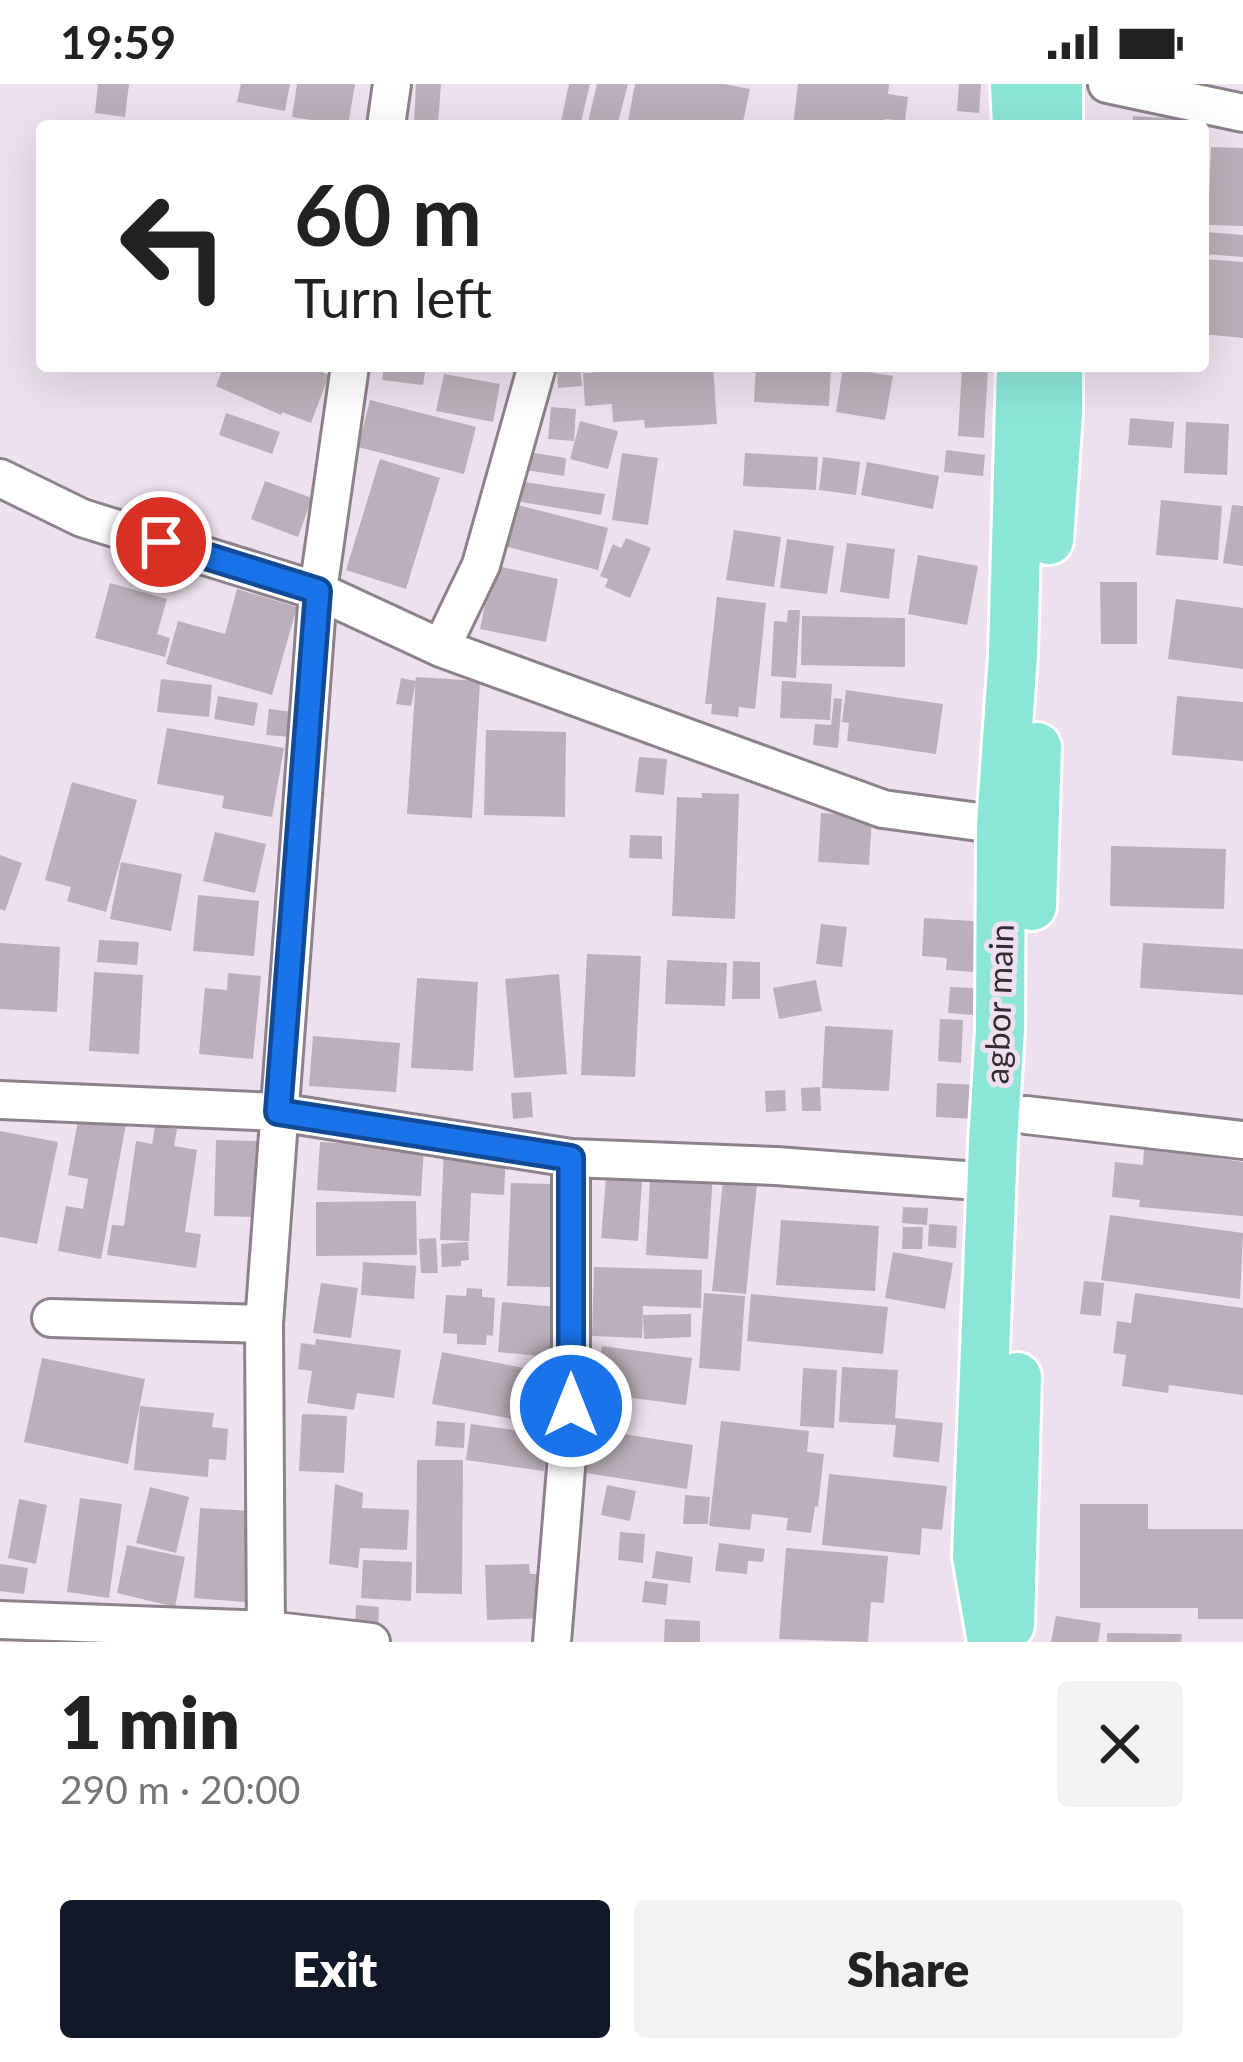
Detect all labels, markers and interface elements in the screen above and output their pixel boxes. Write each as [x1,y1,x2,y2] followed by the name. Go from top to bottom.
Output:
[60,15,176,69] text: 19:59
[294,163,482,264] text: 60 m
[96,168,252,324] icon: left
[294,265,492,330] text: Turn left
[110,491,212,593] pin
[128,509,194,575] icon: arrive
[975,923,1021,1085] street label: agbor main
[508,1343,634,1469] position arrow
[60,1678,240,1764] text: 1 min
[1057,1681,1183,1807] button: close
[60,1766,300,1812] text: 290 m · 20:00
[60,1900,610,2038] button: Exit
[634,1900,1183,2038] button: Share

